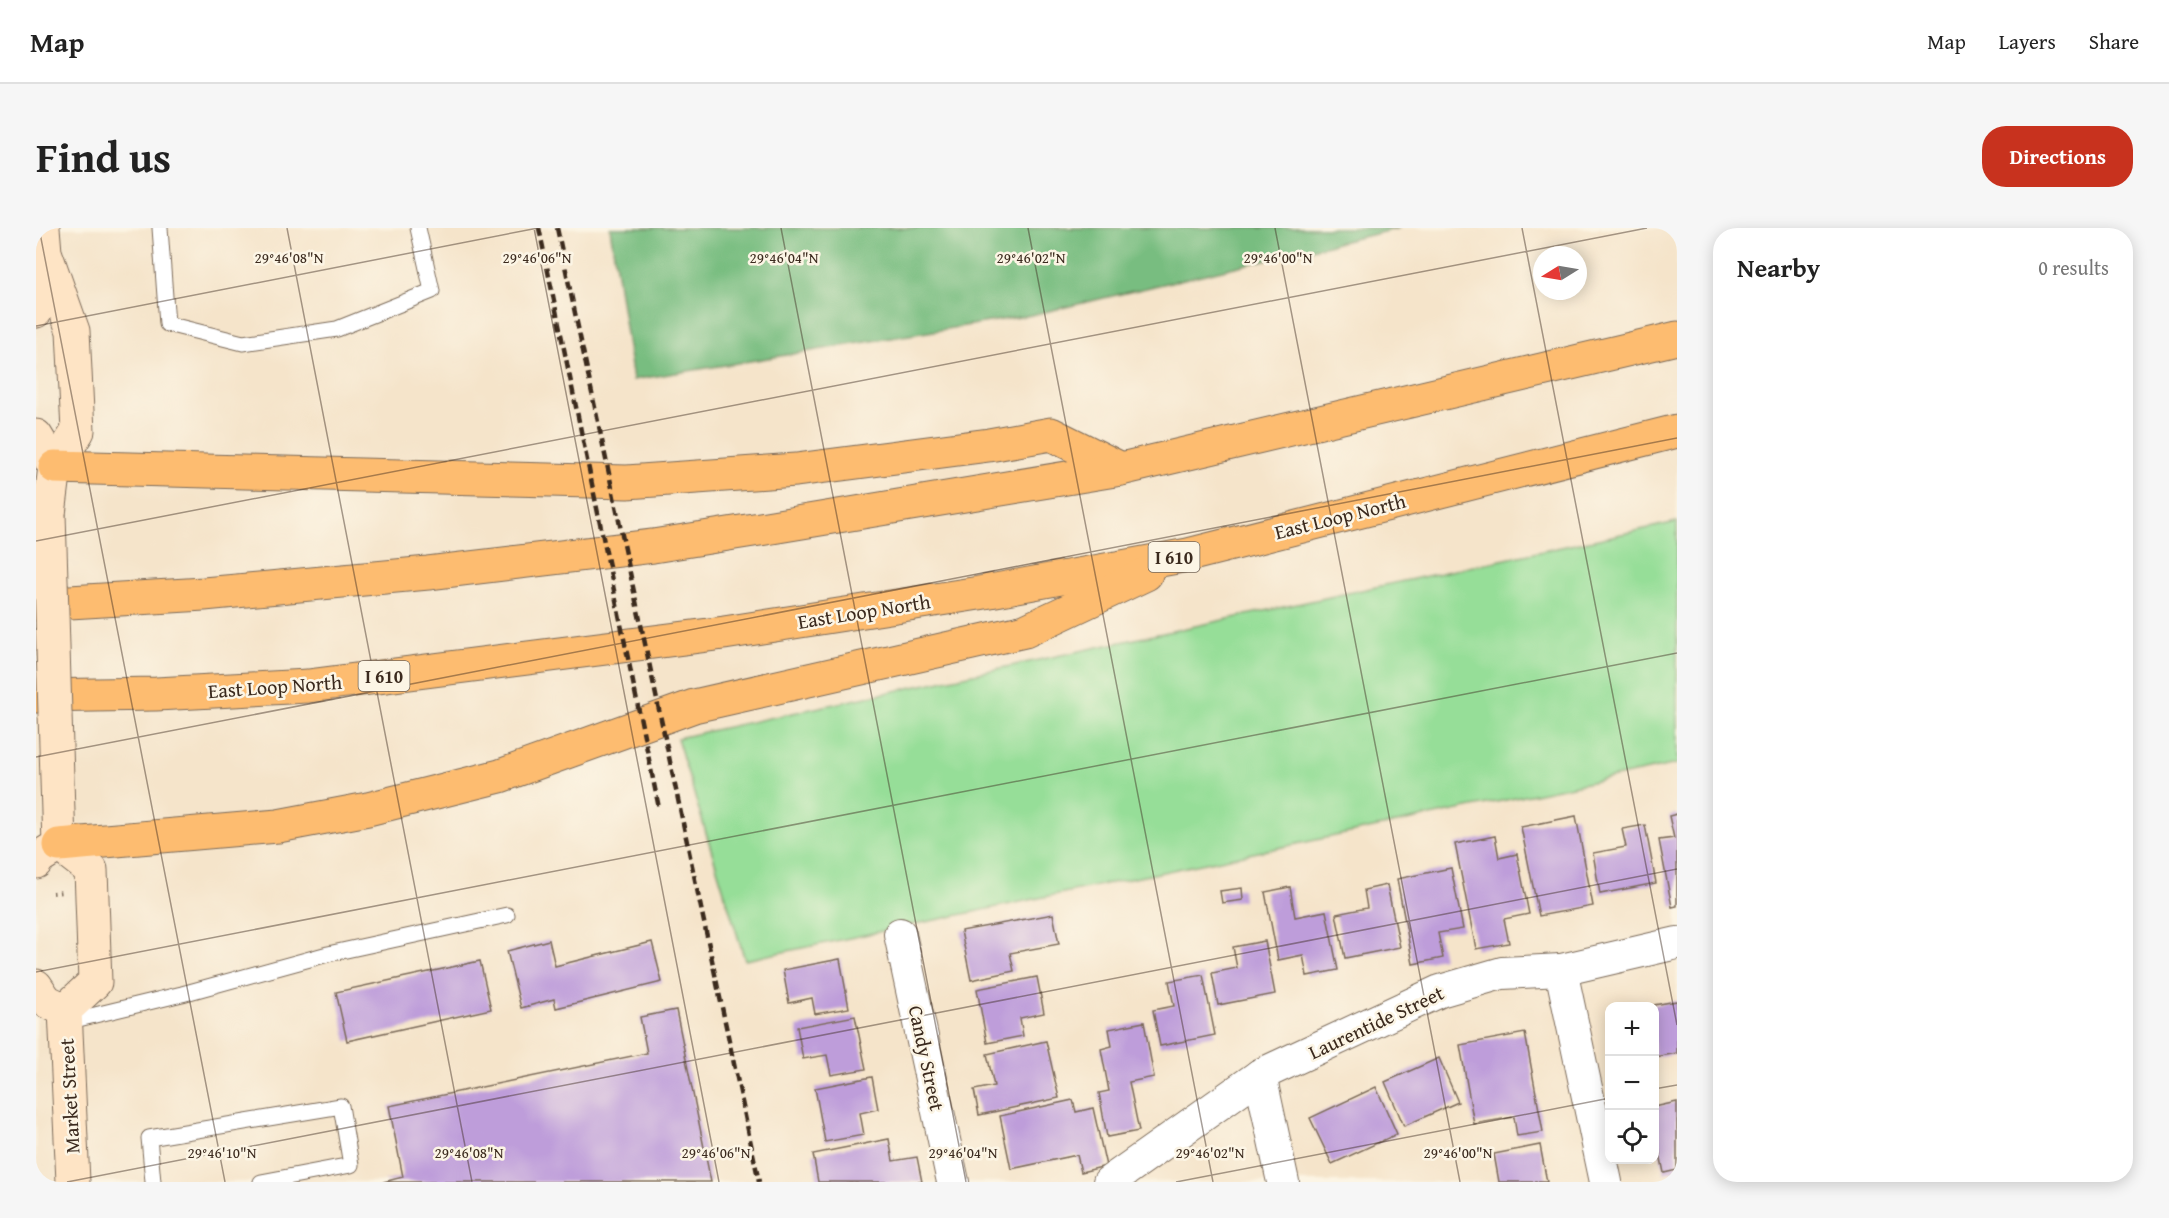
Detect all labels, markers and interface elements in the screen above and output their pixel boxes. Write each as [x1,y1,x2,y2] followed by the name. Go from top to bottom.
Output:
[30,21,84,62] text: Map
[1927,26,1966,57] text: Map
[1999,26,2056,57] text: Layers
[2089,26,2139,57] text: Share
[36,126,171,187] text: Find us
[1982,126,2133,187] button: Directions
[1533,246,1587,300] north arrow
[255,247,324,268] text: 29°46'08"N
[503,247,572,268] text: 29°46'06"N
[750,247,819,268] text: 29°46'04"N
[997,247,1066,268] text: 29°46'02"N
[1244,247,1313,268] text: 29°46'00"N
[1737,248,1820,287] text: Nearby
[2038,253,2109,282] text: 0 results
[1271,486,1409,546] street label: East Loop North
[1148,542,1200,572] road number: I 610
[795,586,933,636] street label: East Loop North
[358,661,410,691] road number: I 610
[207,667,343,705] street label: East Loop North
[1304,978,1448,1066] street label: Laurentide Street
[1605,1002,1659,1164] map controls
[1605,1002,1659,1056] button: +
[902,1003,952,1113] street label: Candy Street
[52,1038,86,1154] street label: Market Street
[1605,1056,1659,1110] button: −
[1605,1110,1659,1164] button: locate
[188,1142,257,1163] text: 29°46'10"N
[435,1142,504,1163] text: 29°46'08"N
[682,1142,751,1163] text: 29°46'06"N
[929,1142,998,1163] text: 29°46'04"N
[1176,1142,1245,1163] text: 29°46'02"N
[1424,1142,1493,1163] text: 29°46'00"N

